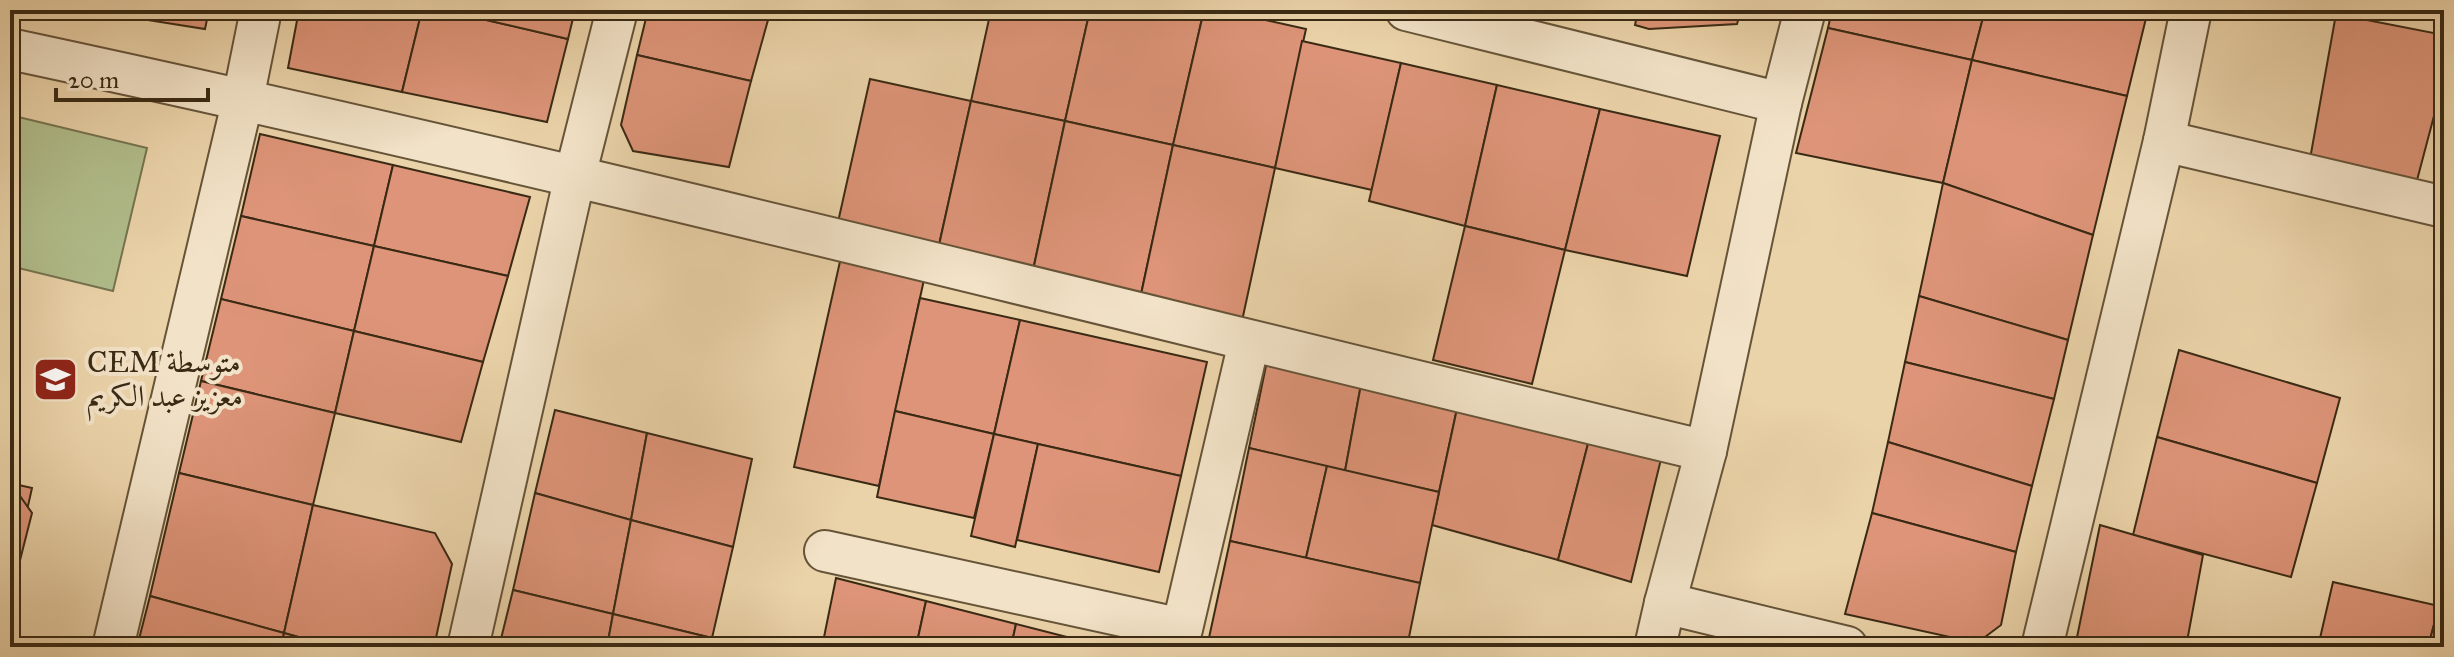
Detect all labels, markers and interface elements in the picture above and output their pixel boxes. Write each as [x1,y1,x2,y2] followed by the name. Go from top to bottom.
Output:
[56,52,208,102] scale bar
[68,65,119,95] text: 20 m
[87,344,243,422] place label: CEM متوسطة معزيز عبد الكريم
[32,355,80,403] school or university icon: CEM متوسطة معزيز عبد الكريم

